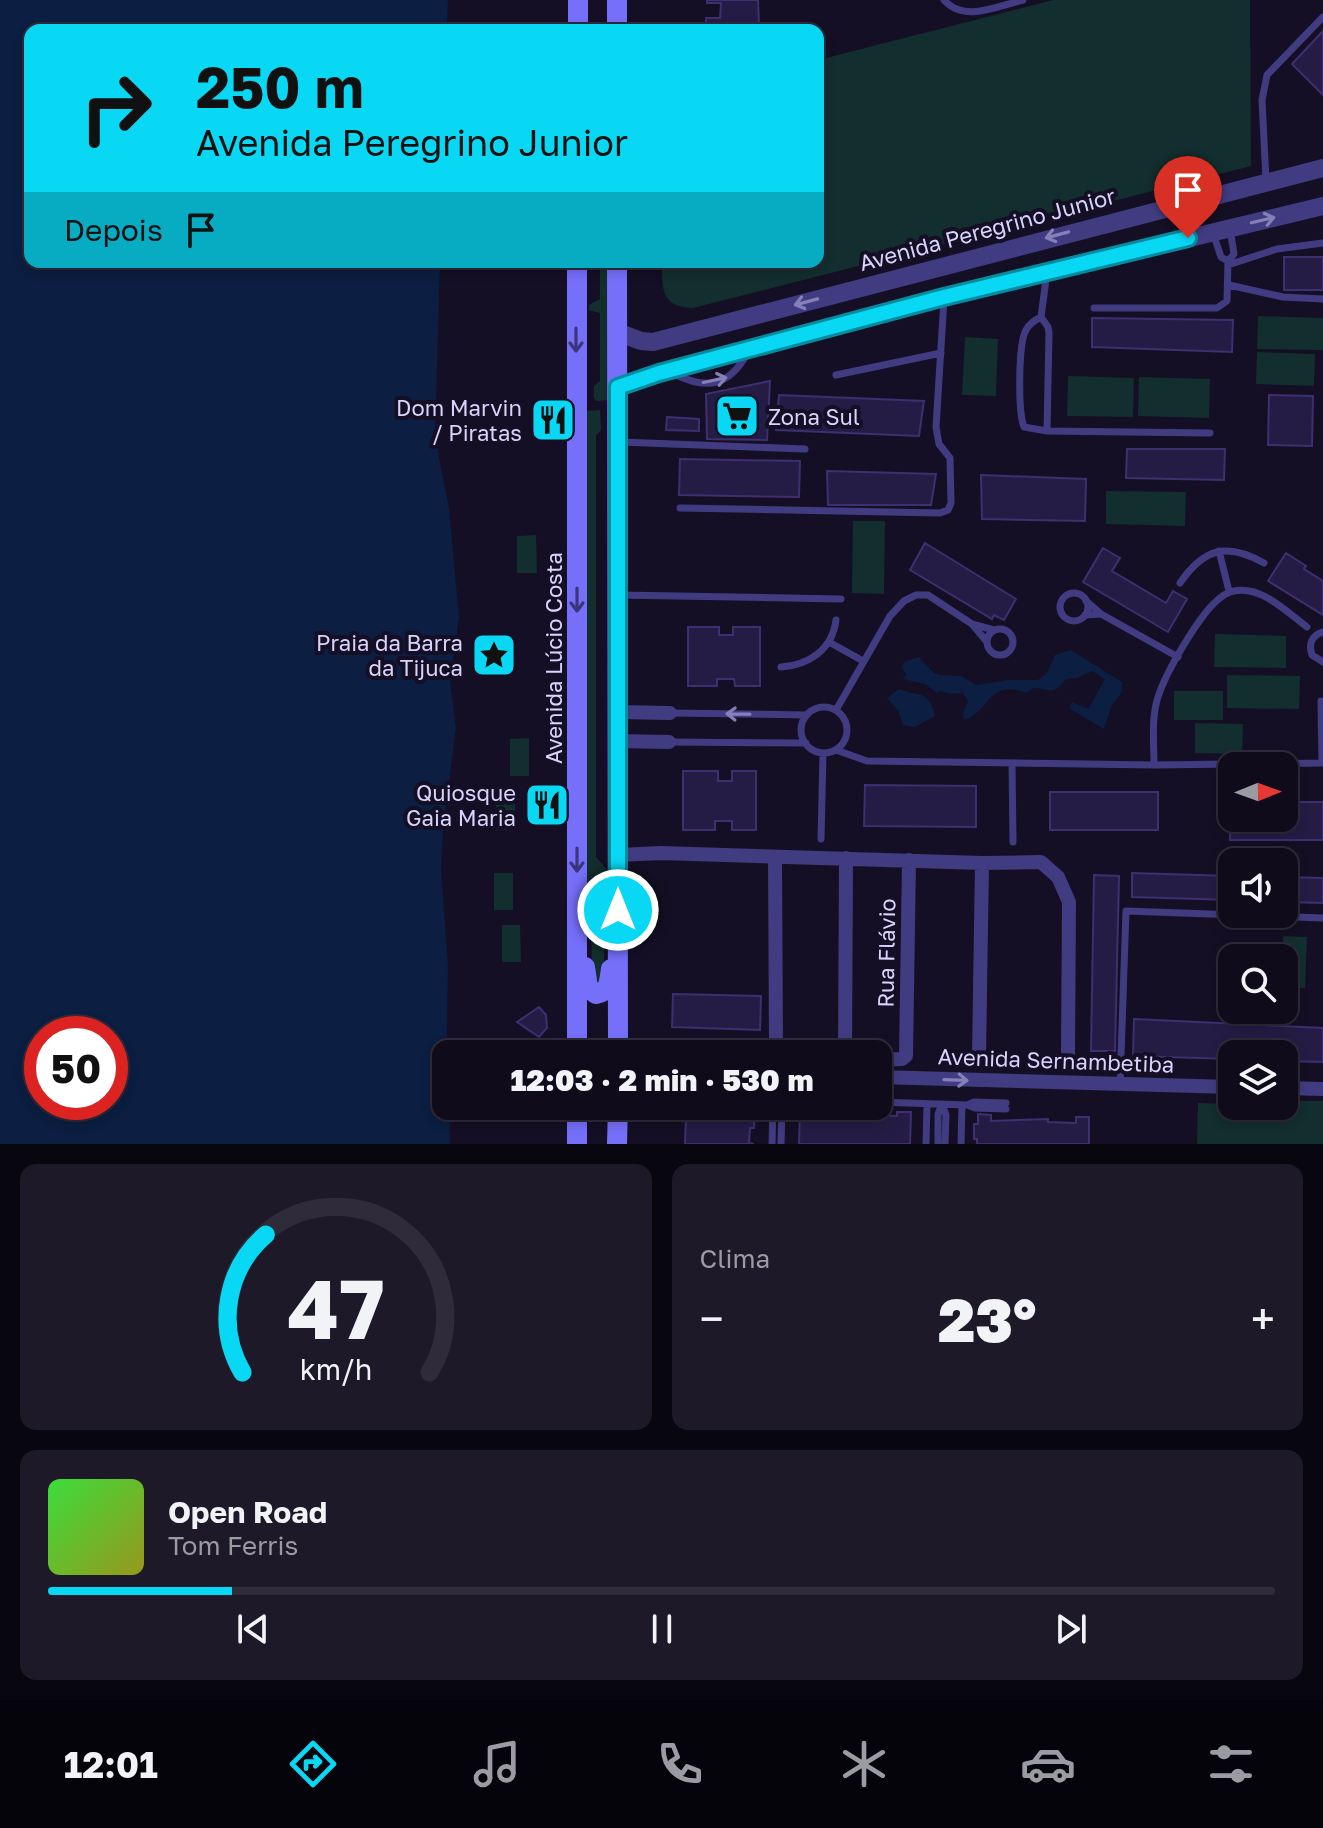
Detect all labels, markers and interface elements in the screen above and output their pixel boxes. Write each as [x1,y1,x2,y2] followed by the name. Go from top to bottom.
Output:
[196,53,364,120] text: 250 m
[64,56,168,160] icon: right
[196,121,628,164] text: Avenida Peregrino Junior
[1154,156,1222,238] pin
[1166,168,1210,212] icon: arrive
[856,182,1118,276] street label: Avenida Peregrino Junior
[179,208,223,252] icon: arrive
[64,212,163,248] text: Depois
[1249,212,1275,227] one-way arrow
[1045,229,1071,244] one-way arrow
[793,295,819,310] one-way arrow
[569,326,584,353] one-way arrow
[702,372,727,387] one-way arrow
[713,392,761,440] supermarket icon: Zona Sul
[396,394,522,446] place label: Dom Marvin / Piratas
[529,396,577,444] restaurant icon: Dom Marvin / Piratas
[768,403,860,430] place label: Zona Sul
[540,552,567,764] street label: Avenida Lúcio Costa
[569,586,584,613] one-way arrow
[316,629,463,681] place label: Praia da Barra da Tijuca
[470,631,518,679] place icon: Praia da Barra da Tijuca
[725,706,752,722] one-way arrow
[1218,752,1298,832] north arrow
[1218,752,1298,1120] map controls
[406,779,516,831] place label: Quiosque Gaia Maria
[523,781,571,829] restaurant icon: Quiosque Gaia Maria
[569,846,585,873] one-way arrow
[1218,848,1298,928] button: sound
[576,868,660,952] position arrow
[872,898,900,1008] street label: Rua Flávio
[1218,944,1298,1024] button: search
[24,1016,128,1120] speed limit sign: 50
[1218,1040,1298,1120] button: layers
[937,1042,1175,1078] street label: Avenida Sernambetiba
[511,1062,814,1098] text: 12:03 · 2 min · 530 m
[942,1072,969,1087] one-way arrow
[700,1243,770,1274] text: Clima
[287,1257,384,1357] text: 47
[938,1283,1036,1355] text: 23°
[700,1292,724,1345] text: −
[1251,1292,1275,1345] text: +
[299,1352,372,1386] text: km/h
[168,1494,327,1530] text: Open Road
[168,1530,298,1561] text: Tom Ferris
[231,1607,275,1651] icon: previous
[640,1607,684,1651] icon: pause
[1049,1607,1093,1651] icon: next
[285,1736,341,1792] icon: directions
[469,1736,525,1792] icon: music
[652,1736,708,1792] icon: phone
[836,1736,892,1792] icon: climate
[1020,1736,1076,1792] icon: car
[1203,1736,1259,1792] icon: filters
[64,1743,158,1786] text: 12:01

